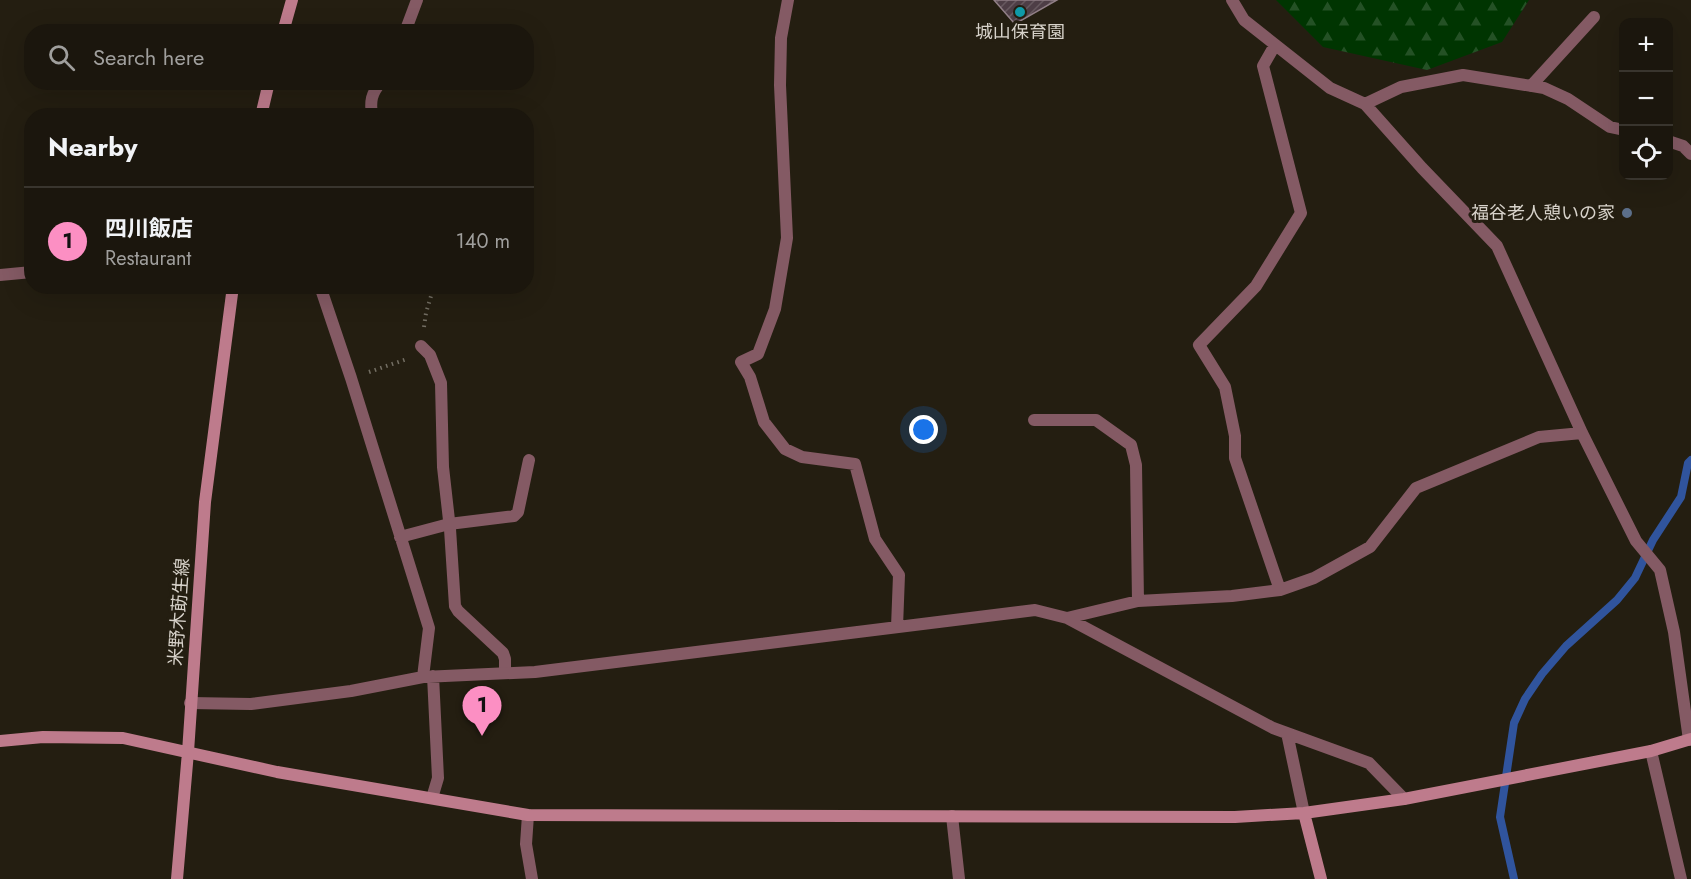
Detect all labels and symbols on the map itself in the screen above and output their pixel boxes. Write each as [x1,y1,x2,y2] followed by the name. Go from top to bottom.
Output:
[1013,5,1027,19] marker: 城山保育園
[975,19,1065,45] place label: 城山保育園
[1471,200,1615,226] place label: 福谷老人憩いの家
[1620,206,1634,220] marker: 福谷老人憩いの家
[909,415,938,444] your location
[162,557,196,667] street label: 米野木莇生線
[462,686,502,736] pin: 1

